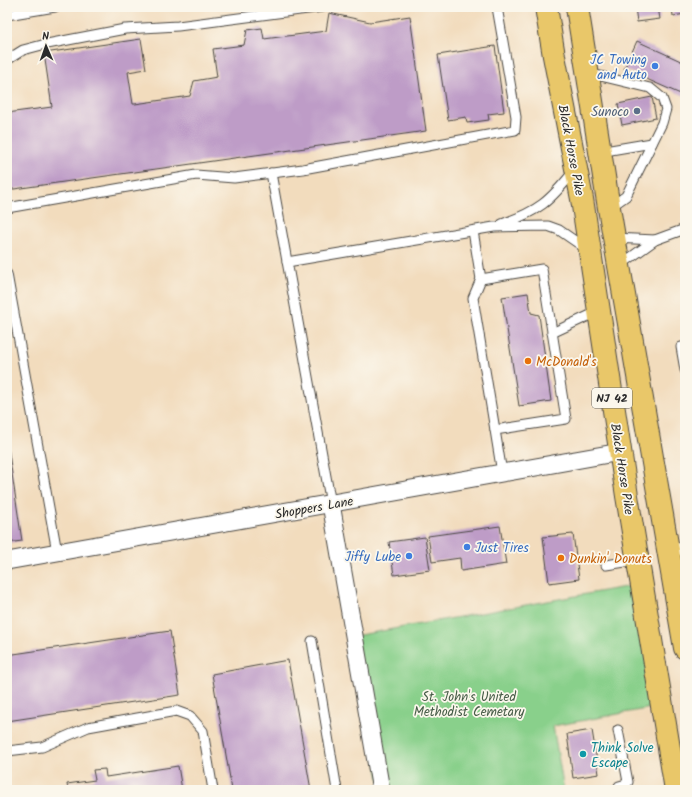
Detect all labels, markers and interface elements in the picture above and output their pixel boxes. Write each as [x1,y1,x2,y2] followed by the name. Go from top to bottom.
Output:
[26,26,66,66] north arrow
[42,28,50,46] text: N
[590,50,647,86] place label: JC Towing and Auto
[650,61,660,71] marker: JC Towing and Auto
[591,102,629,123] place label: Sunoco
[551,103,590,198] street label: Black Horse Pike
[632,106,642,116] marker: Sunoco
[536,352,597,373] place label: McDonald's
[523,356,533,366] marker: McDonald's
[592,388,632,408] road number: NJ 42
[604,422,639,517] street label: Black Horse Pike
[273,491,355,526] street label: Shoppers Lane
[475,538,529,559] place label: Just Tires
[462,542,472,552] marker: Just Tires
[345,547,401,568] place label: Jiffy Lube
[569,549,652,570] place label: Dunkin' Donuts
[404,551,414,561] marker: Jiffy Lube
[556,553,566,563] marker: Dunkin' Donuts
[414,687,525,723] park label: St. John's United Methodist Cemetary
[591,738,654,774] place label: Think Solve Escape
[578,749,588,759] marker: Think Solve Escape

